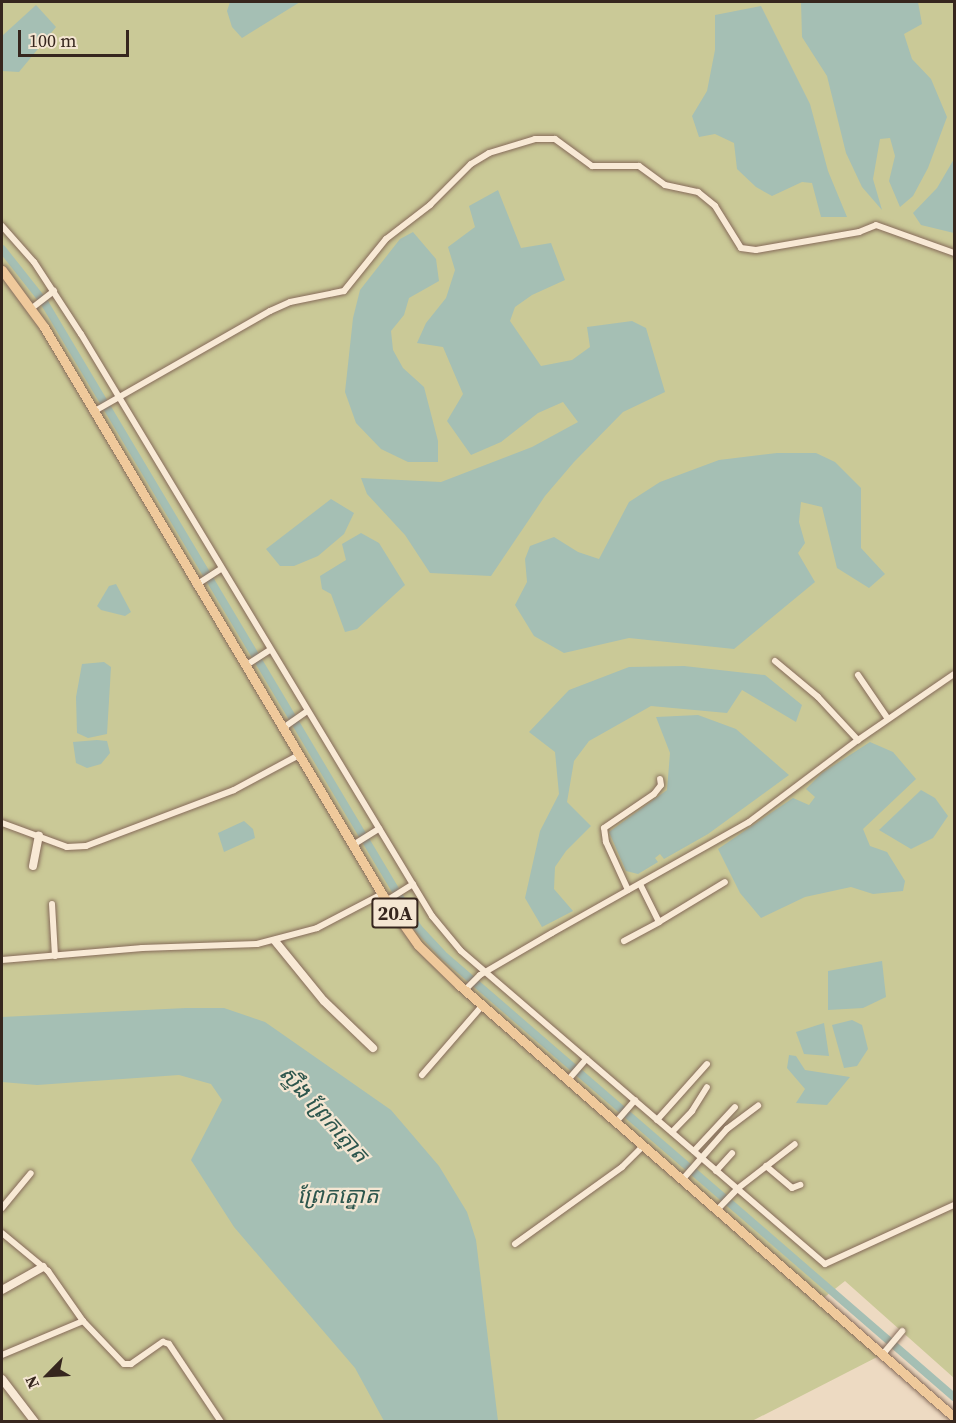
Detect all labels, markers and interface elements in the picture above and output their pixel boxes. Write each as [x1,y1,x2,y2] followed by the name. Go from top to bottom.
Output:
[21,18,132,56] scale bar
[29,28,76,53] text: 100 m
[371,896,419,930] road number: 20A
[274,1060,374,1168] water label: ស្ទឹង ព្រែកត្នោត
[297,1183,379,1209] water label: ព្រែកត្នោត
[18,1345,78,1405] north arrow
[19,1373,44,1392] text: N

